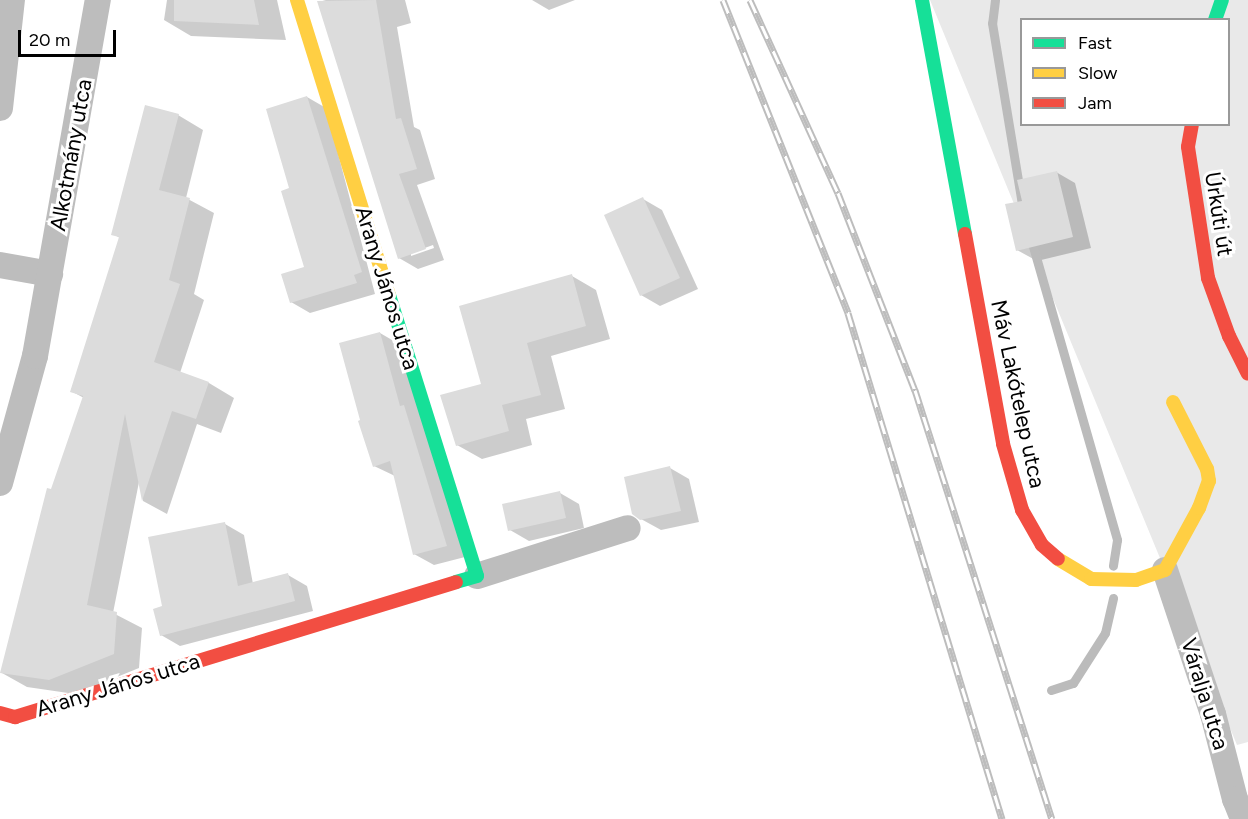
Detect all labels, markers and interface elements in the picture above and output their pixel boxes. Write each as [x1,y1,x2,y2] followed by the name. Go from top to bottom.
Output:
[21,18,118,56] scale bar
[1020,18,1230,126] legend
[29,29,70,51] text: 20 m
[1078,32,1112,54] text: Fast
[1078,62,1117,84] text: Slow
[45,77,97,233] street label: Alkotmány utca
[1078,92,1112,114] text: Jam
[1199,170,1239,258] street label: Úrkúti út
[350,203,424,373] street label: Arany János utca
[985,298,1051,490] street label: Máv Lakótelep utca
[1176,635,1234,753] street label: Váralja utca
[33,648,203,722] street label: Arany János utca

